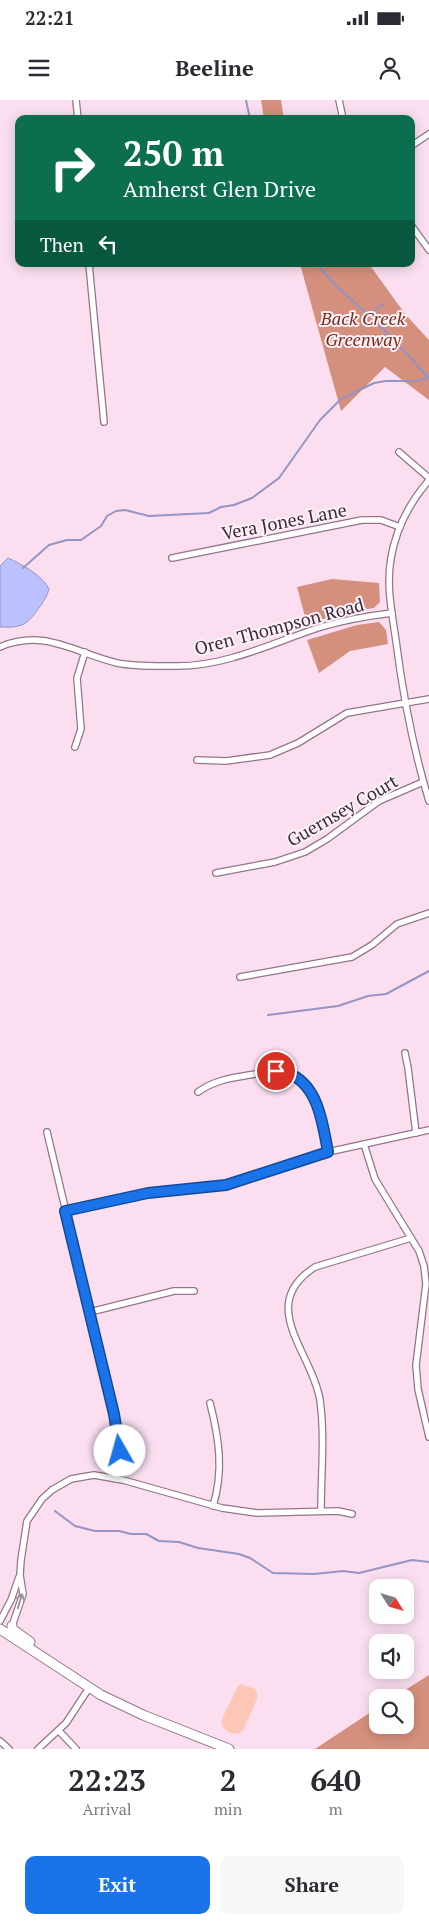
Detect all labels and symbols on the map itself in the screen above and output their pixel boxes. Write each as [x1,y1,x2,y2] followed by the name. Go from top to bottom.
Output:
[320,306,406,351] park label: Back Creek Greenway
[219,497,349,545] street label: Vera Jones Lane
[192,592,366,660] street label: Oren Thompson Road
[282,768,402,851] street label: Guernsey Court
[255,1050,297,1092] pin
[93,1424,145,1476] position arrow
[369,1579,414,1624] north arrow
[16,1594,26,1610] one-way arrow

